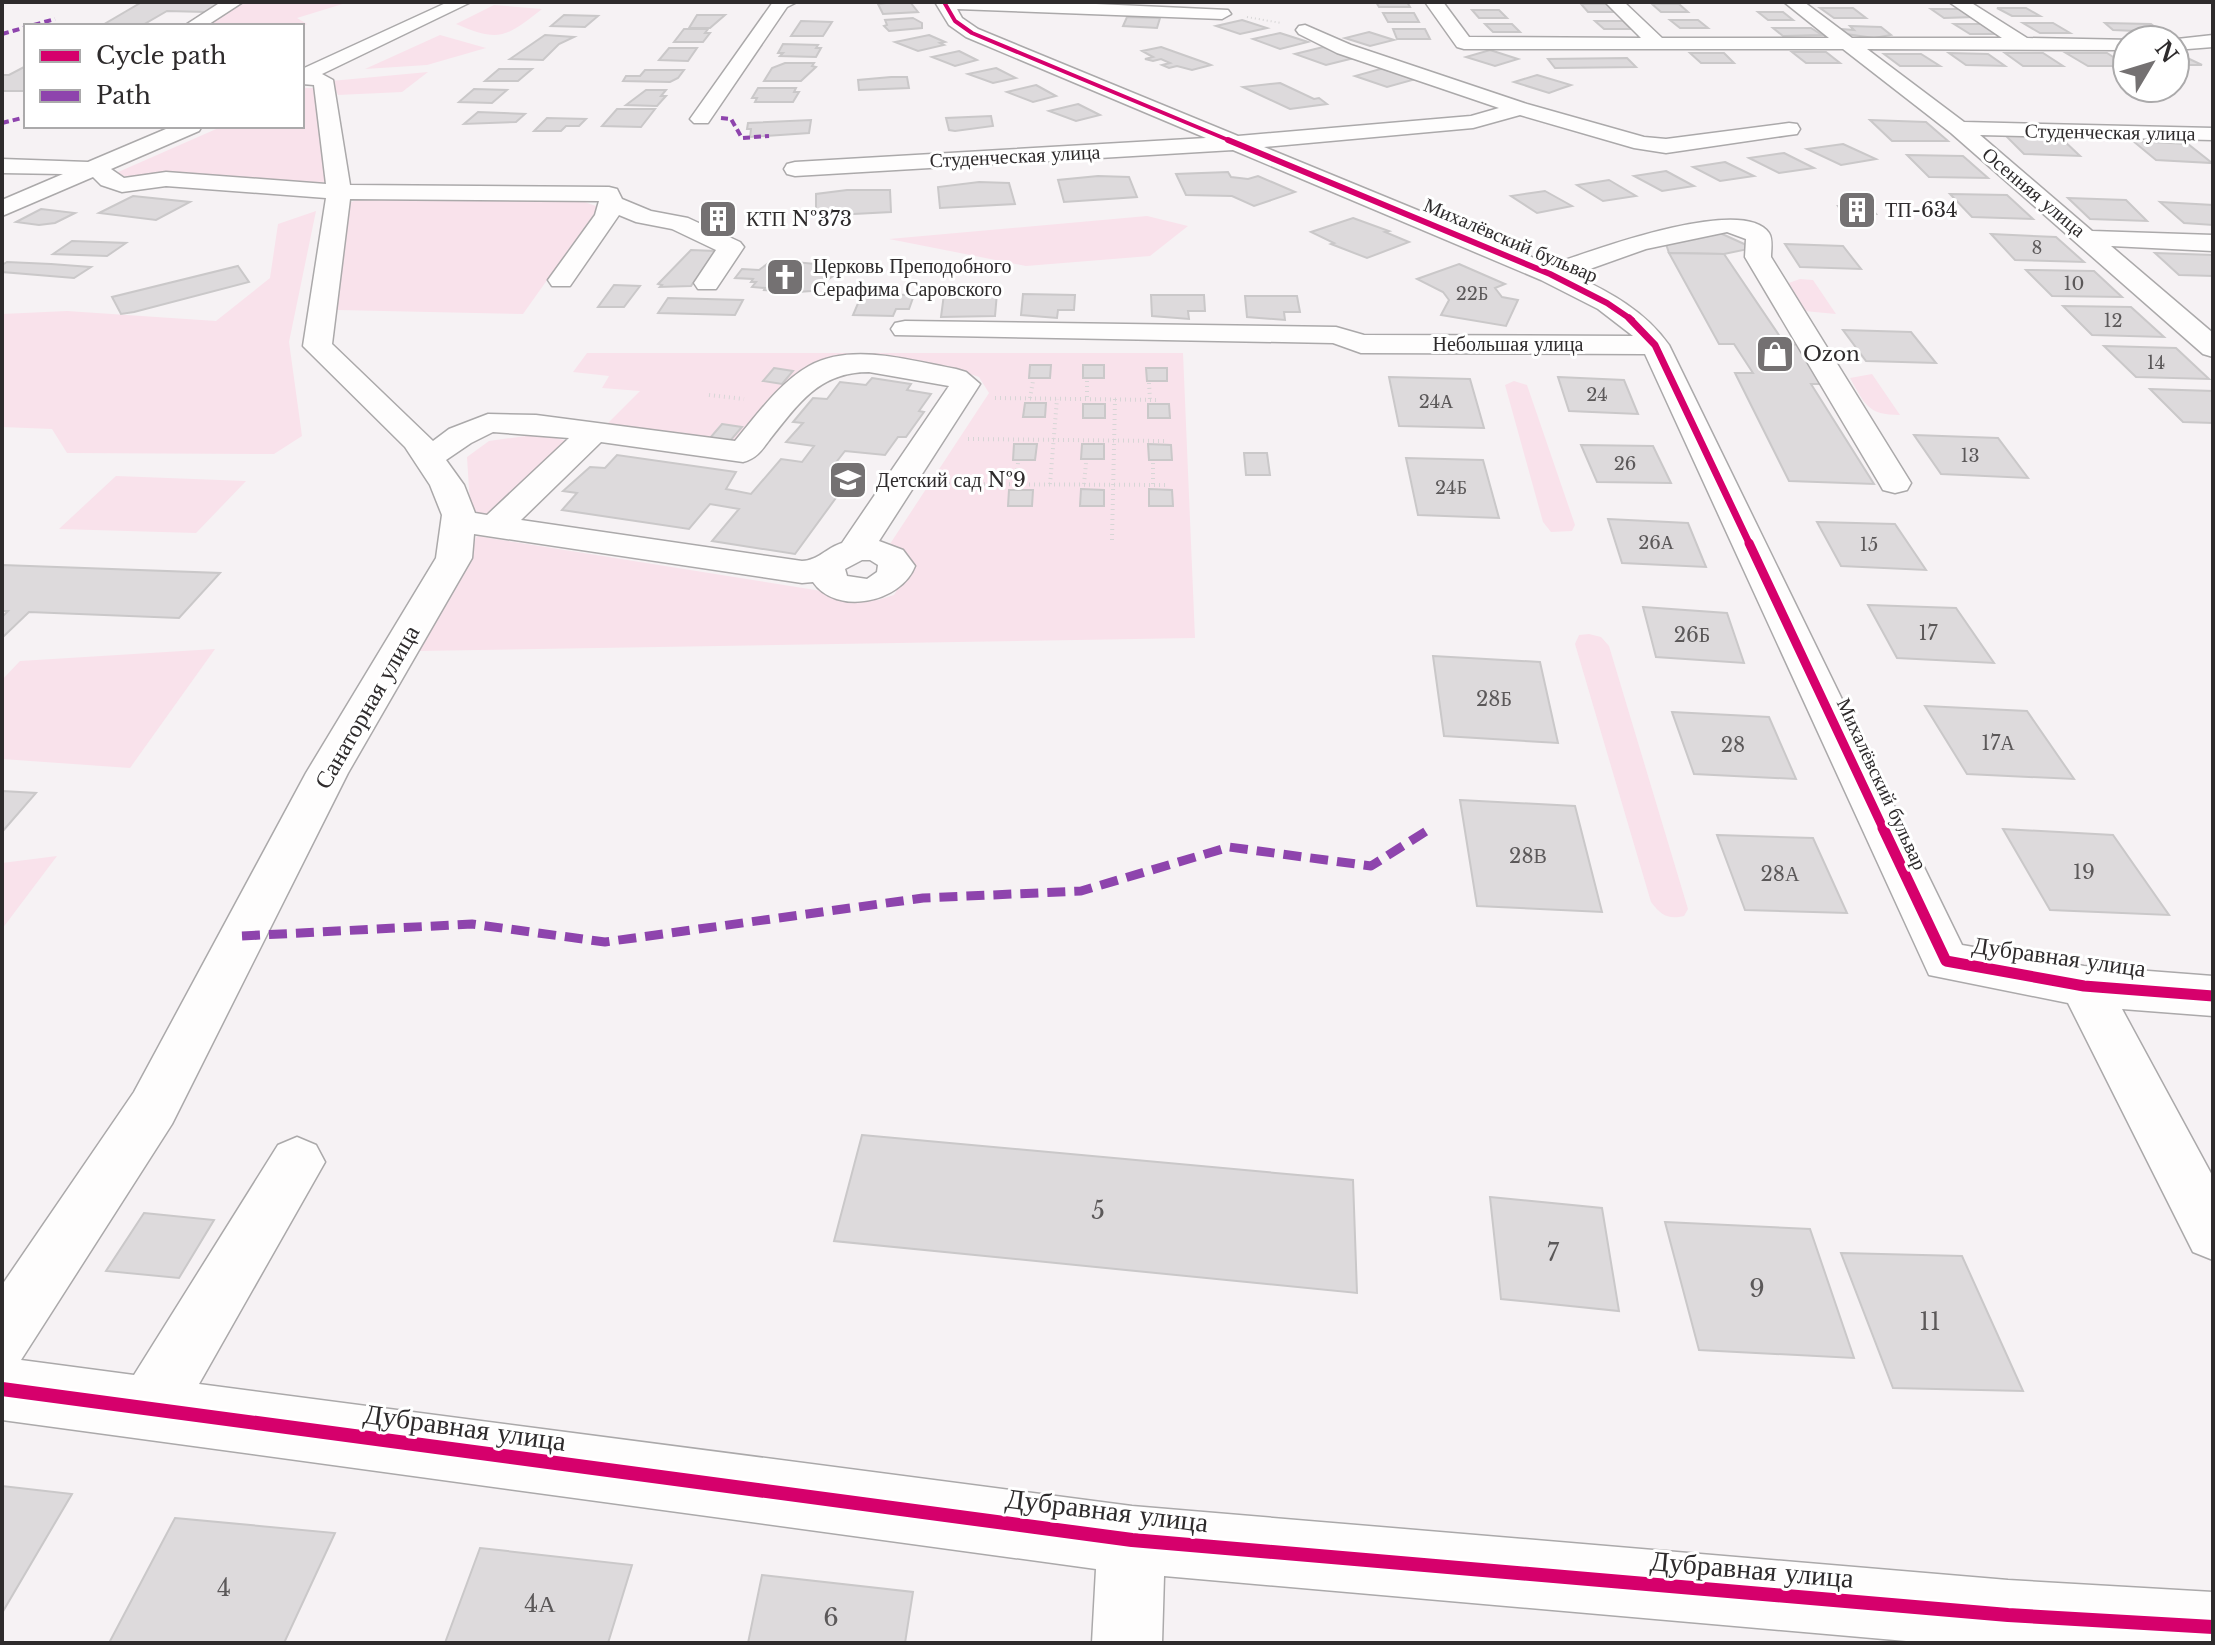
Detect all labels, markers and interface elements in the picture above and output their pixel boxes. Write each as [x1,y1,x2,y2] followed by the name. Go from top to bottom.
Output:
[24,24,304,128] legend
[2111,24,2191,104] north arrow
[2149,36,2184,69] text: N
[96,41,227,70] text: Cycle path
[96,81,151,110] text: Path
[2024,119,2196,145] street label: Студенческая улица
[929,140,1101,172] street label: Студенческая улица
[1977,142,2091,242] street label: Осенняя улица
[1836,189,1878,231] building icon: ТП-634
[1420,192,1602,288] street label: Михалёвский бульвар
[697,198,739,240] building icon: КТП №373
[1885,198,1958,222] place label: ТП-634
[746,207,852,231] place label: КТП №373
[2032,237,2042,259] house number: 8
[813,254,1012,301] place label: Церковь Преподобного Серафима Саровского
[764,256,806,298] church icon: Церковь Преподобного Серафима Саровского
[2064,273,2084,295] house number: 10
[1456,283,1488,305] house number: 22Б
[2103,310,2123,332] house number: 12
[1433,332,1584,356] street label: Небольшая улица
[1754,333,1796,375] shop icon: Ozon
[1803,342,1860,366] place label: Ozon
[2147,352,2165,374] house number: 14
[1586,384,1608,406] house number: 24
[1419,391,1453,413] house number: 24А
[1960,445,1980,467] house number: 13
[1614,453,1636,475] house number: 26
[827,459,869,501] school or university icon: Детский сад №9
[876,468,1026,492] place label: Детский сад №9
[1435,477,1467,499] house number: 24Б
[1638,532,1674,554] house number: 26А
[1860,534,1878,556] house number: 15
[308,619,425,794] street label: Санаторная улица
[1919,621,1938,645] house number: 17
[1674,623,1710,647] house number: 26Б
[1476,687,1512,711] house number: 28Б
[1832,694,1932,874] street label: Михалёвский бульвар
[1981,731,2015,755] house number: 17А
[1721,733,1745,757] house number: 28
[1509,844,1547,868] house number: 28В
[2073,860,2095,884] house number: 19
[1761,862,1800,886] house number: 28А
[1970,930,2148,983] street label: Дубравная улица
[1091,1196,1105,1225] house number: 5
[1547,1238,1560,1267] house number: 7
[1749,1274,1765,1303] house number: 9
[1919,1307,1941,1336] house number: 11
[361,1396,569,1459] street label: Дубравная улица
[1004,1481,1211,1540] street label: Дубравная улица
[1649,1543,1856,1596] street label: Дубравная улица
[217,1573,231,1602] house number: 4
[524,1589,556,1618] house number: 4А
[823,1603,839,1632] house number: 6

